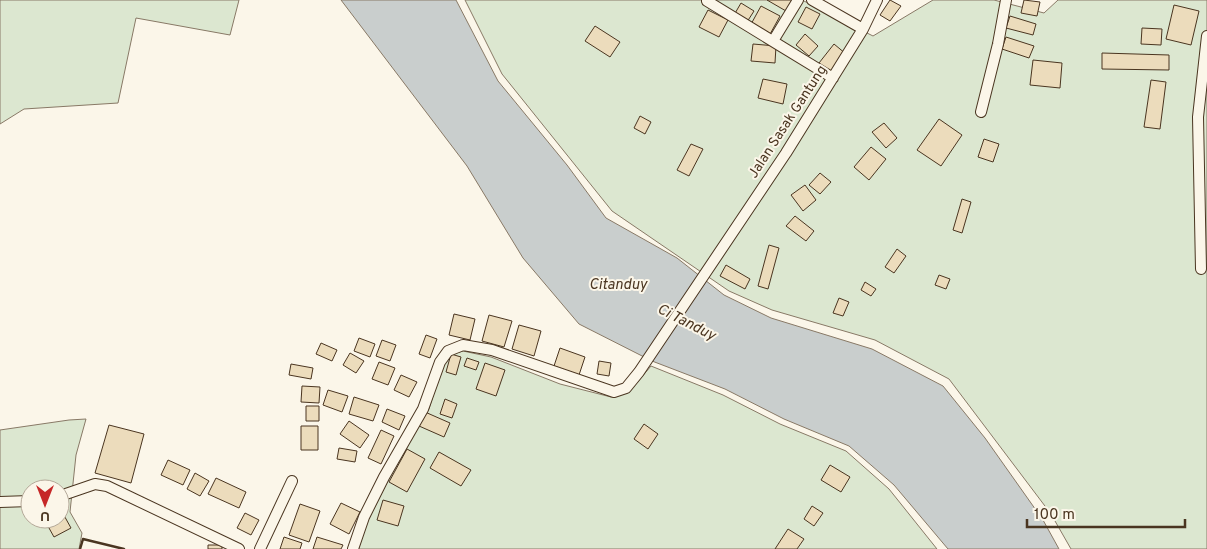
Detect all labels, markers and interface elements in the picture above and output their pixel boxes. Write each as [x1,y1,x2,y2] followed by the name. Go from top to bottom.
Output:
[745,62,831,182] street label: Jalan Sasak Gantung
[589,276,648,295] water label: Citanduy
[654,300,720,346] water label: Ci Tanduy
[20,479,70,529] north arrow
[1027,496,1184,528] scale bar
[1034,506,1075,525] text: 100 m
[40,507,50,524] text: U

